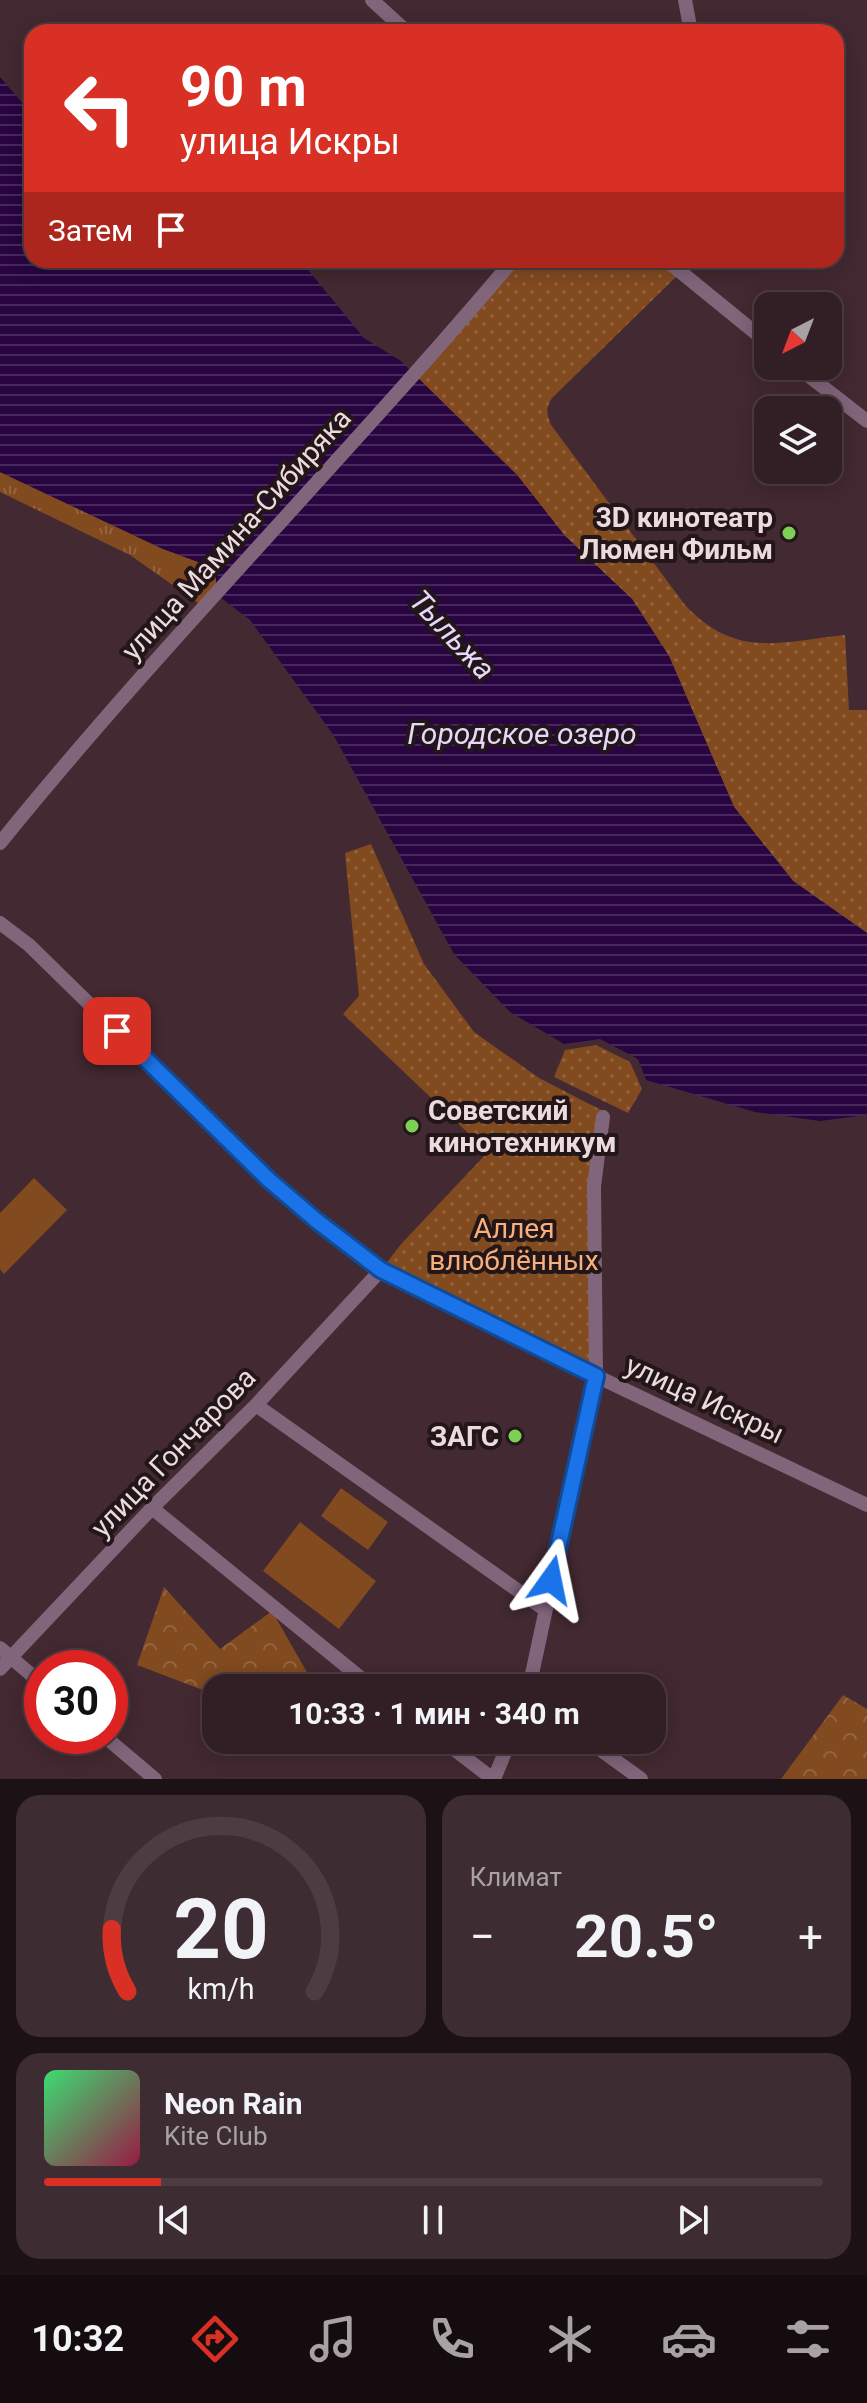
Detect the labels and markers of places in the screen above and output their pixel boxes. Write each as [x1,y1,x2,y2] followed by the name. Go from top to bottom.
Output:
[580,501,773,566] place label: 3D кинотеатр Люмен Фильм
[780,524,798,542] marker: 3D кинотеатр Люмен Фильм
[83,997,151,1065] pin
[428,1094,616,1159] place label: Советский кинотехникум
[403,1117,421,1135] marker: Советский кинотехникум
[430,1420,499,1453] place label: ЗАГС
[506,1427,524,1445] marker: ЗАГС

